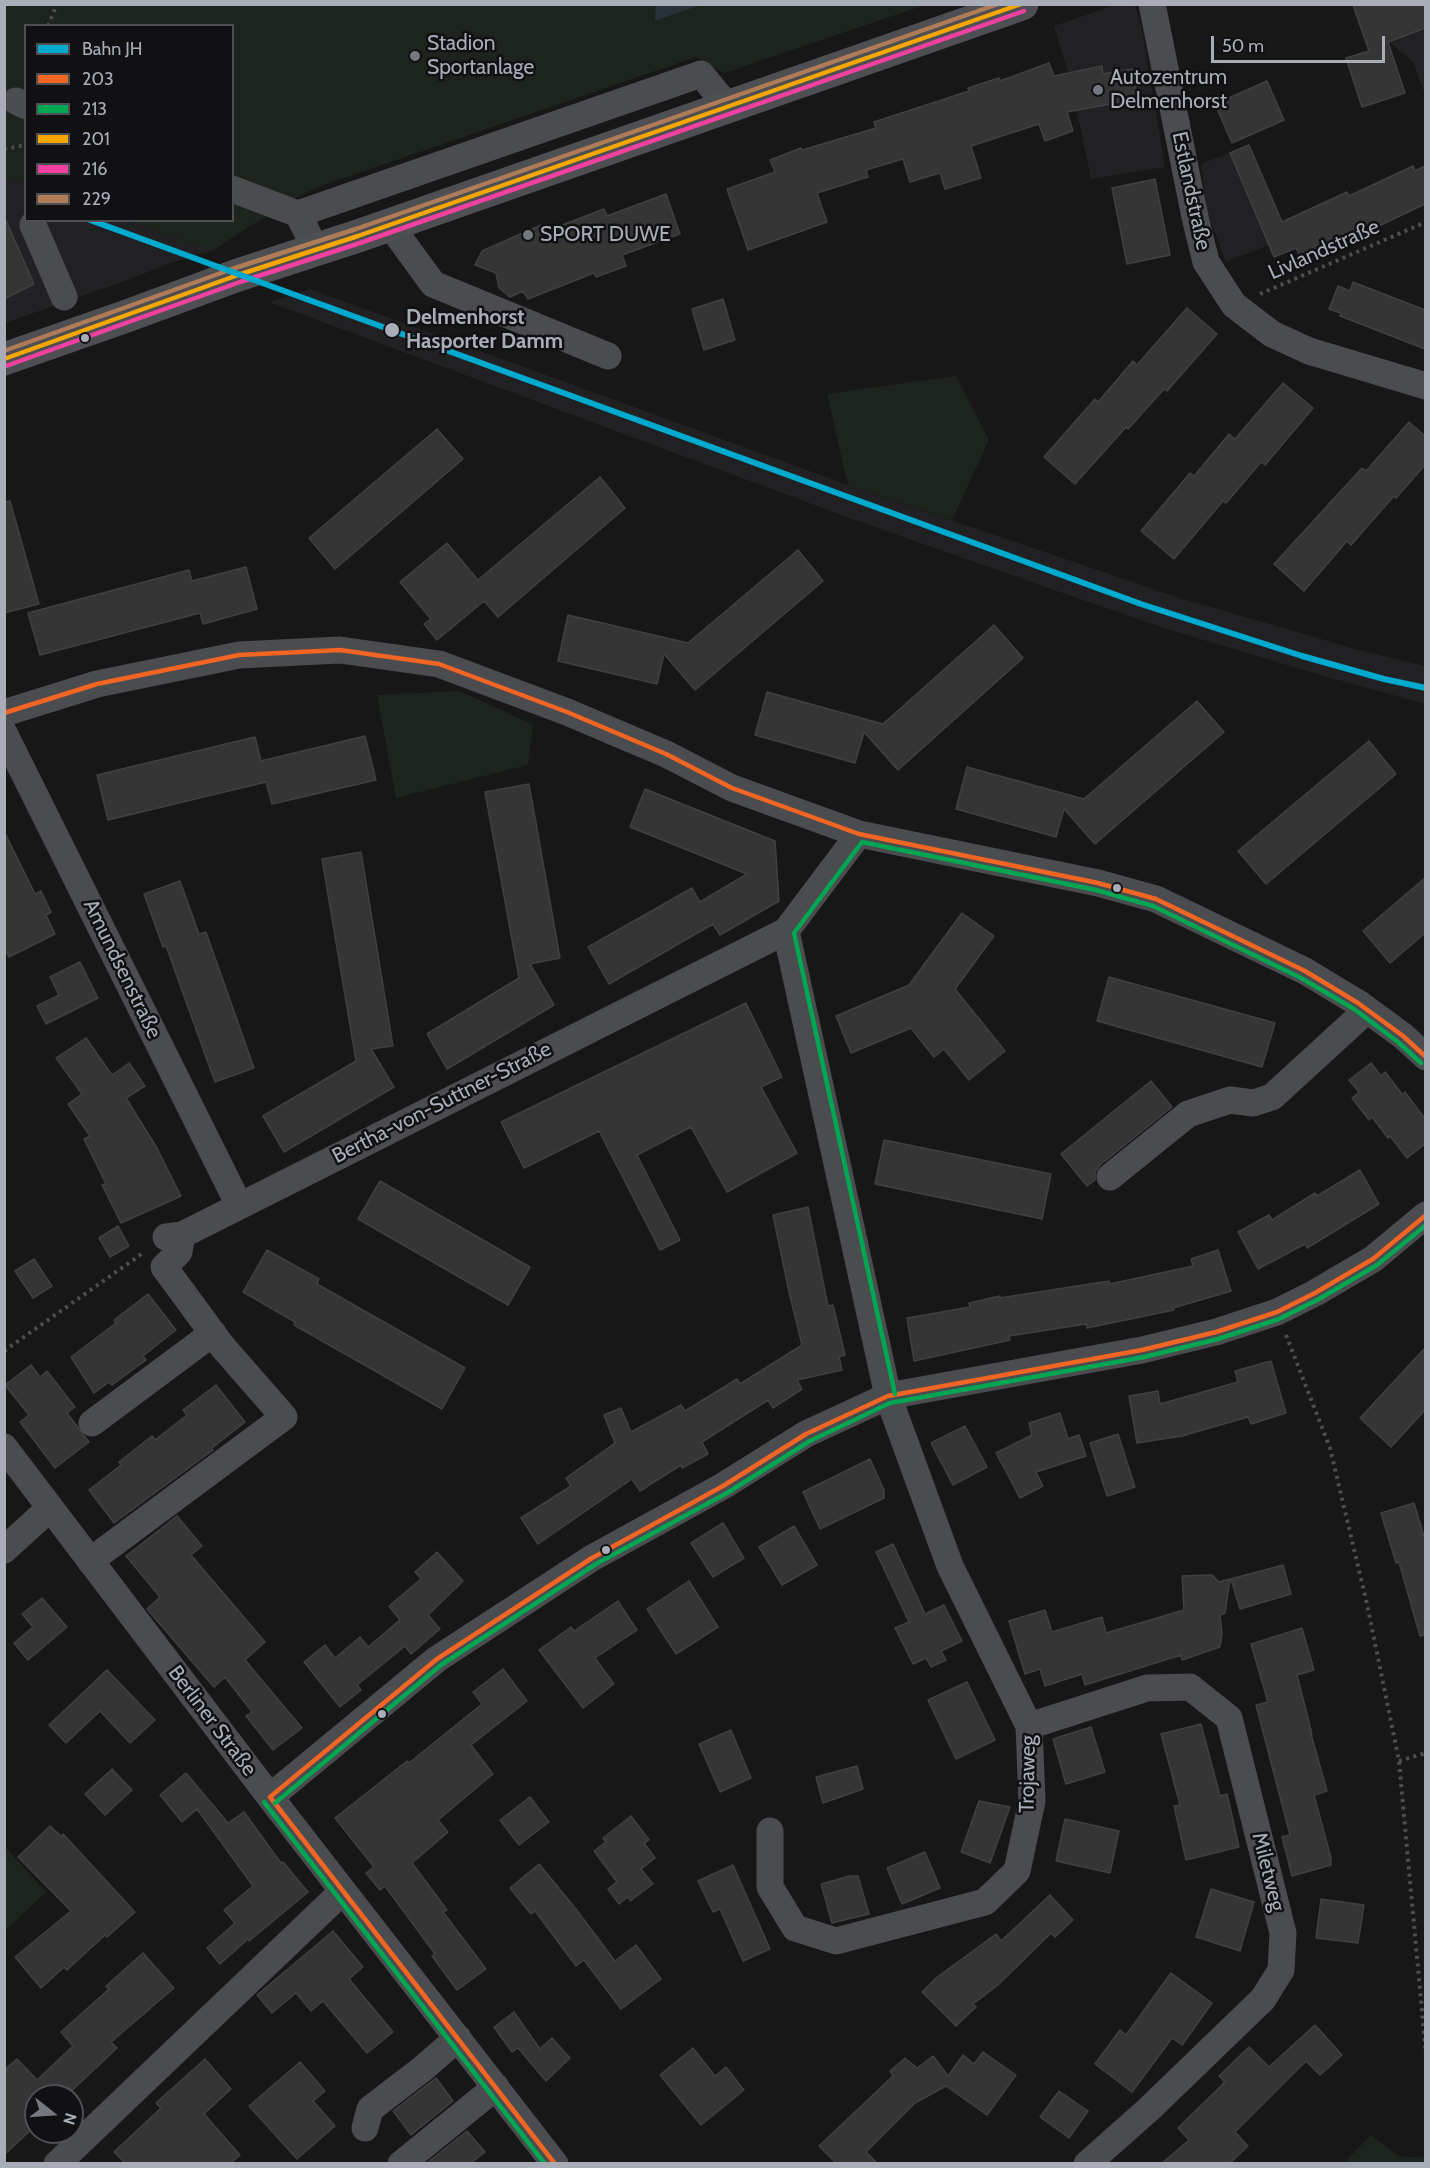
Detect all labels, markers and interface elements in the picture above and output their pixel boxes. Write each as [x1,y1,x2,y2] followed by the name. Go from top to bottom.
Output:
[24,24,234,222] legend
[1214,24,1388,62] scale bar
[427,31,534,81] place label: Stadion Sportanlage
[1222,35,1264,57] text: 50 m
[82,38,143,60] text: Bahn JH
[408,49,422,63] marker: Stadion Sportanlage
[1110,65,1227,115] place label: Autozentrum Delmenhorst
[82,68,114,90] text: 203
[1091,83,1105,97] marker: Autozentrum Delmenhorst
[82,98,107,120] text: 213
[82,128,110,150] text: 201
[1166,129,1216,253] street label: Estlandstraße
[82,158,108,180] text: 216
[82,188,111,210] text: 229
[1265,214,1383,286] street label: Livlandstraße
[540,222,671,248] place label: SPORT DUWE
[521,228,535,242] marker: SPORT DUWE
[406,305,563,355] place label: Delmenhorst Hasporter Damm
[383,321,401,339] marker: Delmenhorst Hasporter Damm
[79,332,91,344] unlabelled marker
[1111,882,1123,894] unlabelled marker
[77,895,167,1043] street label: Amundsenstraße
[328,1037,556,1169] street label: Bertha-von-Suttner-Straße
[600,1544,612,1556] unlabelled marker
[162,1661,262,1781] street label: Berliner Straße
[376,1708,388,1720] unlabelled marker
[1015,1735,1041,1813] street label: Trojaweg
[1246,1830,1290,1914] street label: Miletweg
[24,2084,84,2144] north arrow
[59,2111,81,2127] text: N

